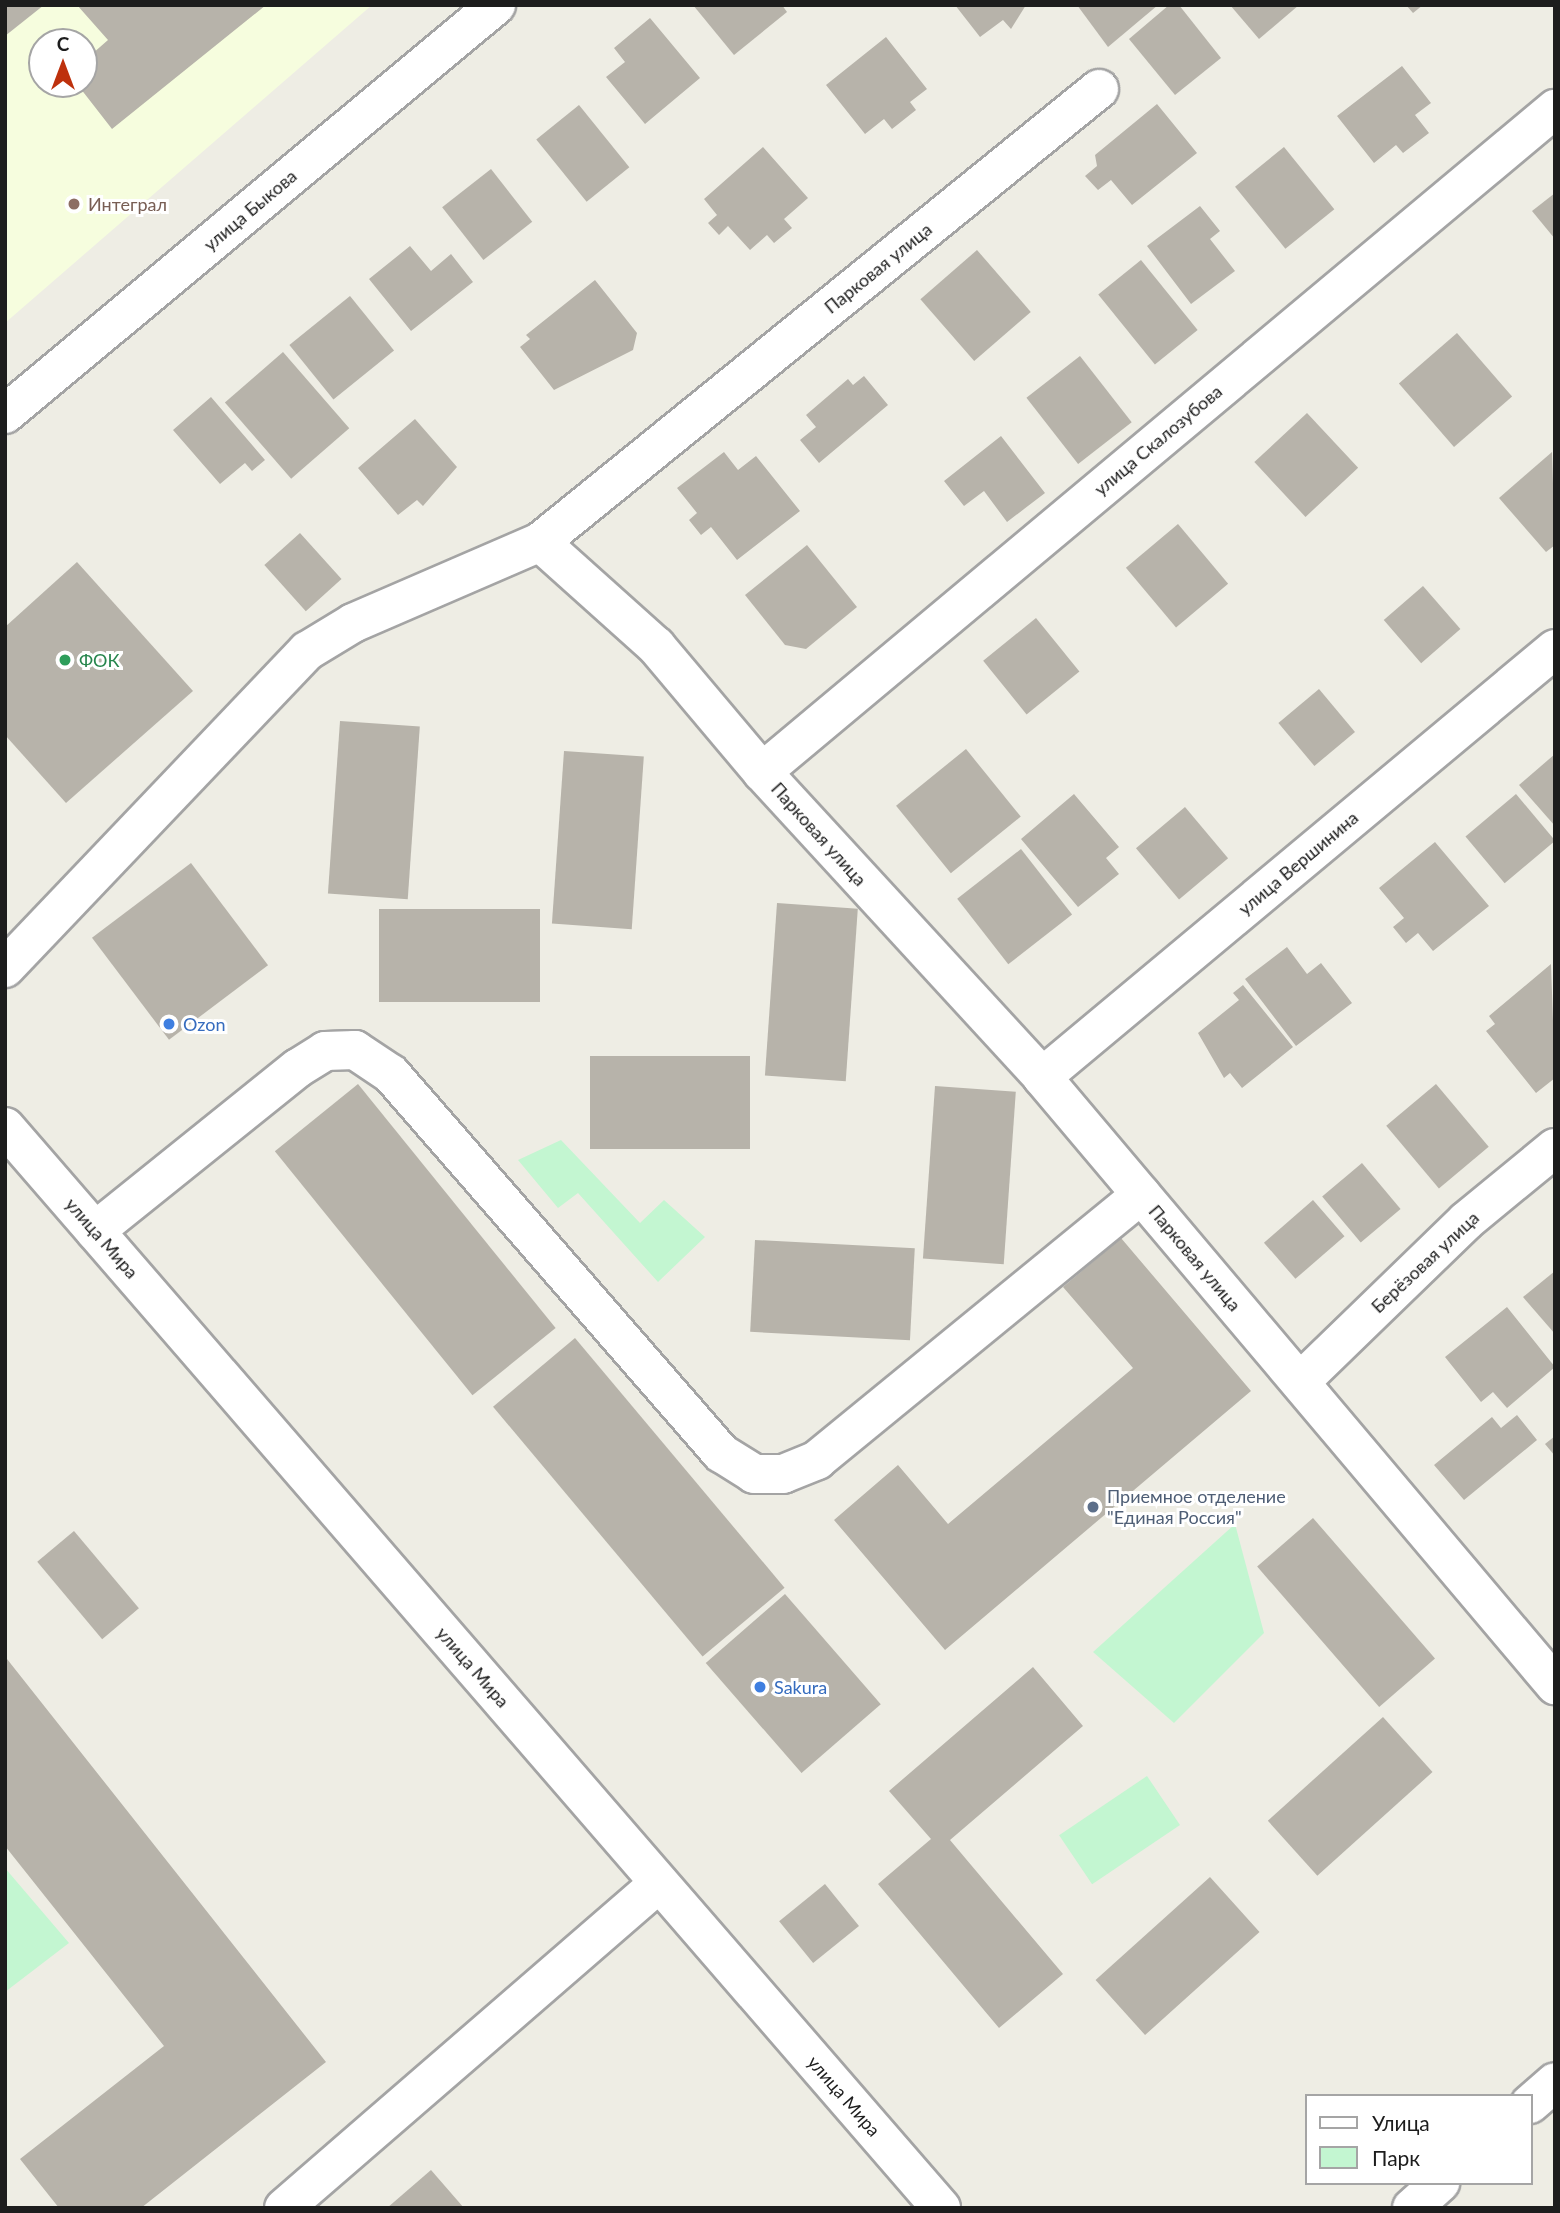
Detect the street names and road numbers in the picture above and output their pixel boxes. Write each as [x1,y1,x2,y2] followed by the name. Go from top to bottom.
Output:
[199,165,301,255] street label: улица Быкова
[820,218,936,318] street label: Парковая улица
[1090,380,1226,500] street label: улица Скалозубова
[767,778,871,890] street label: Парковая улица
[1234,807,1362,919] street label: улица Вершинина
[61,1193,143,1283] street label: улица Мира
[1144,1201,1246,1315] street label: Парковая улица
[1367,1207,1483,1317] street label: Берёзовая улица
[432,1622,514,1712] street label: улица Мира
[803,2051,885,2141] street label: улица Мира

